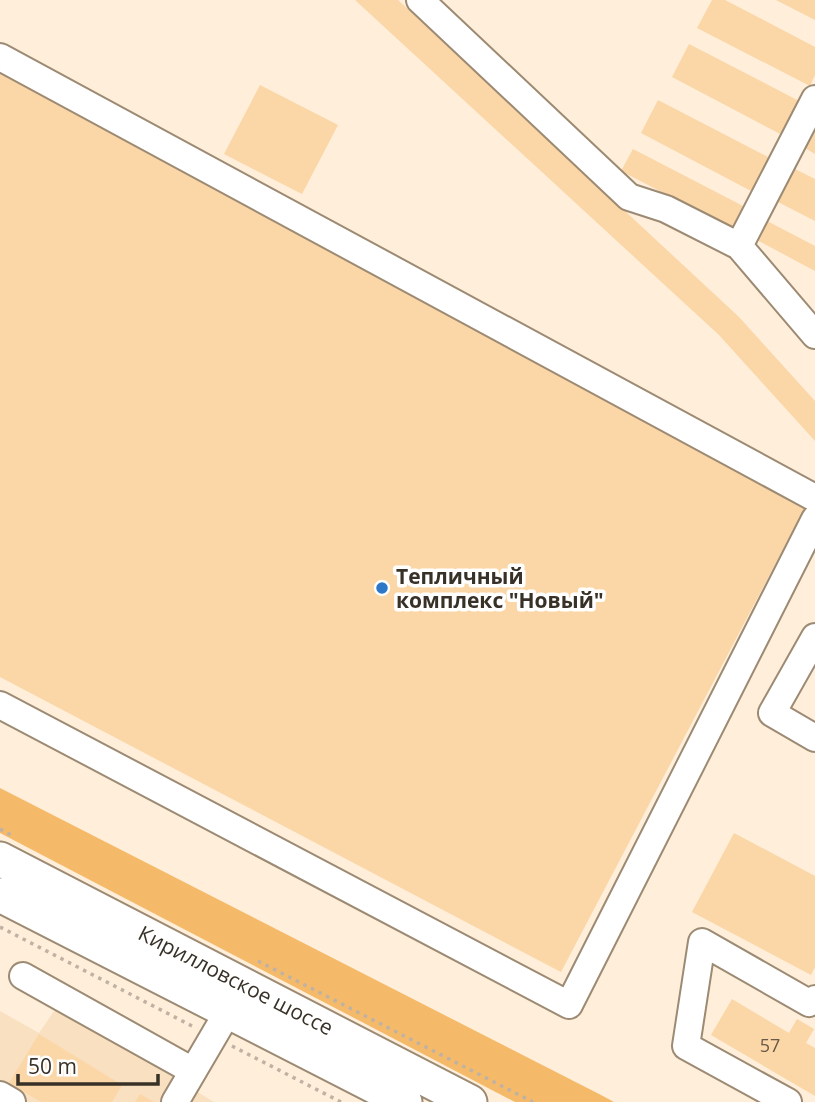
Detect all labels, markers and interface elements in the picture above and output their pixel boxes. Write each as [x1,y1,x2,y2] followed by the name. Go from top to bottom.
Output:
[396,562,604,614] place label: Тепличный комплекс "Новый"
[374,580,390,596] marker: Тепличный комплекс "Новый"
[134,919,338,1041] street label: Кирилловское шоссе
[760,1033,780,1057] house number: 57
[18,1042,158,1086] scale bar
[28,1052,77,1080] text: 50 m

